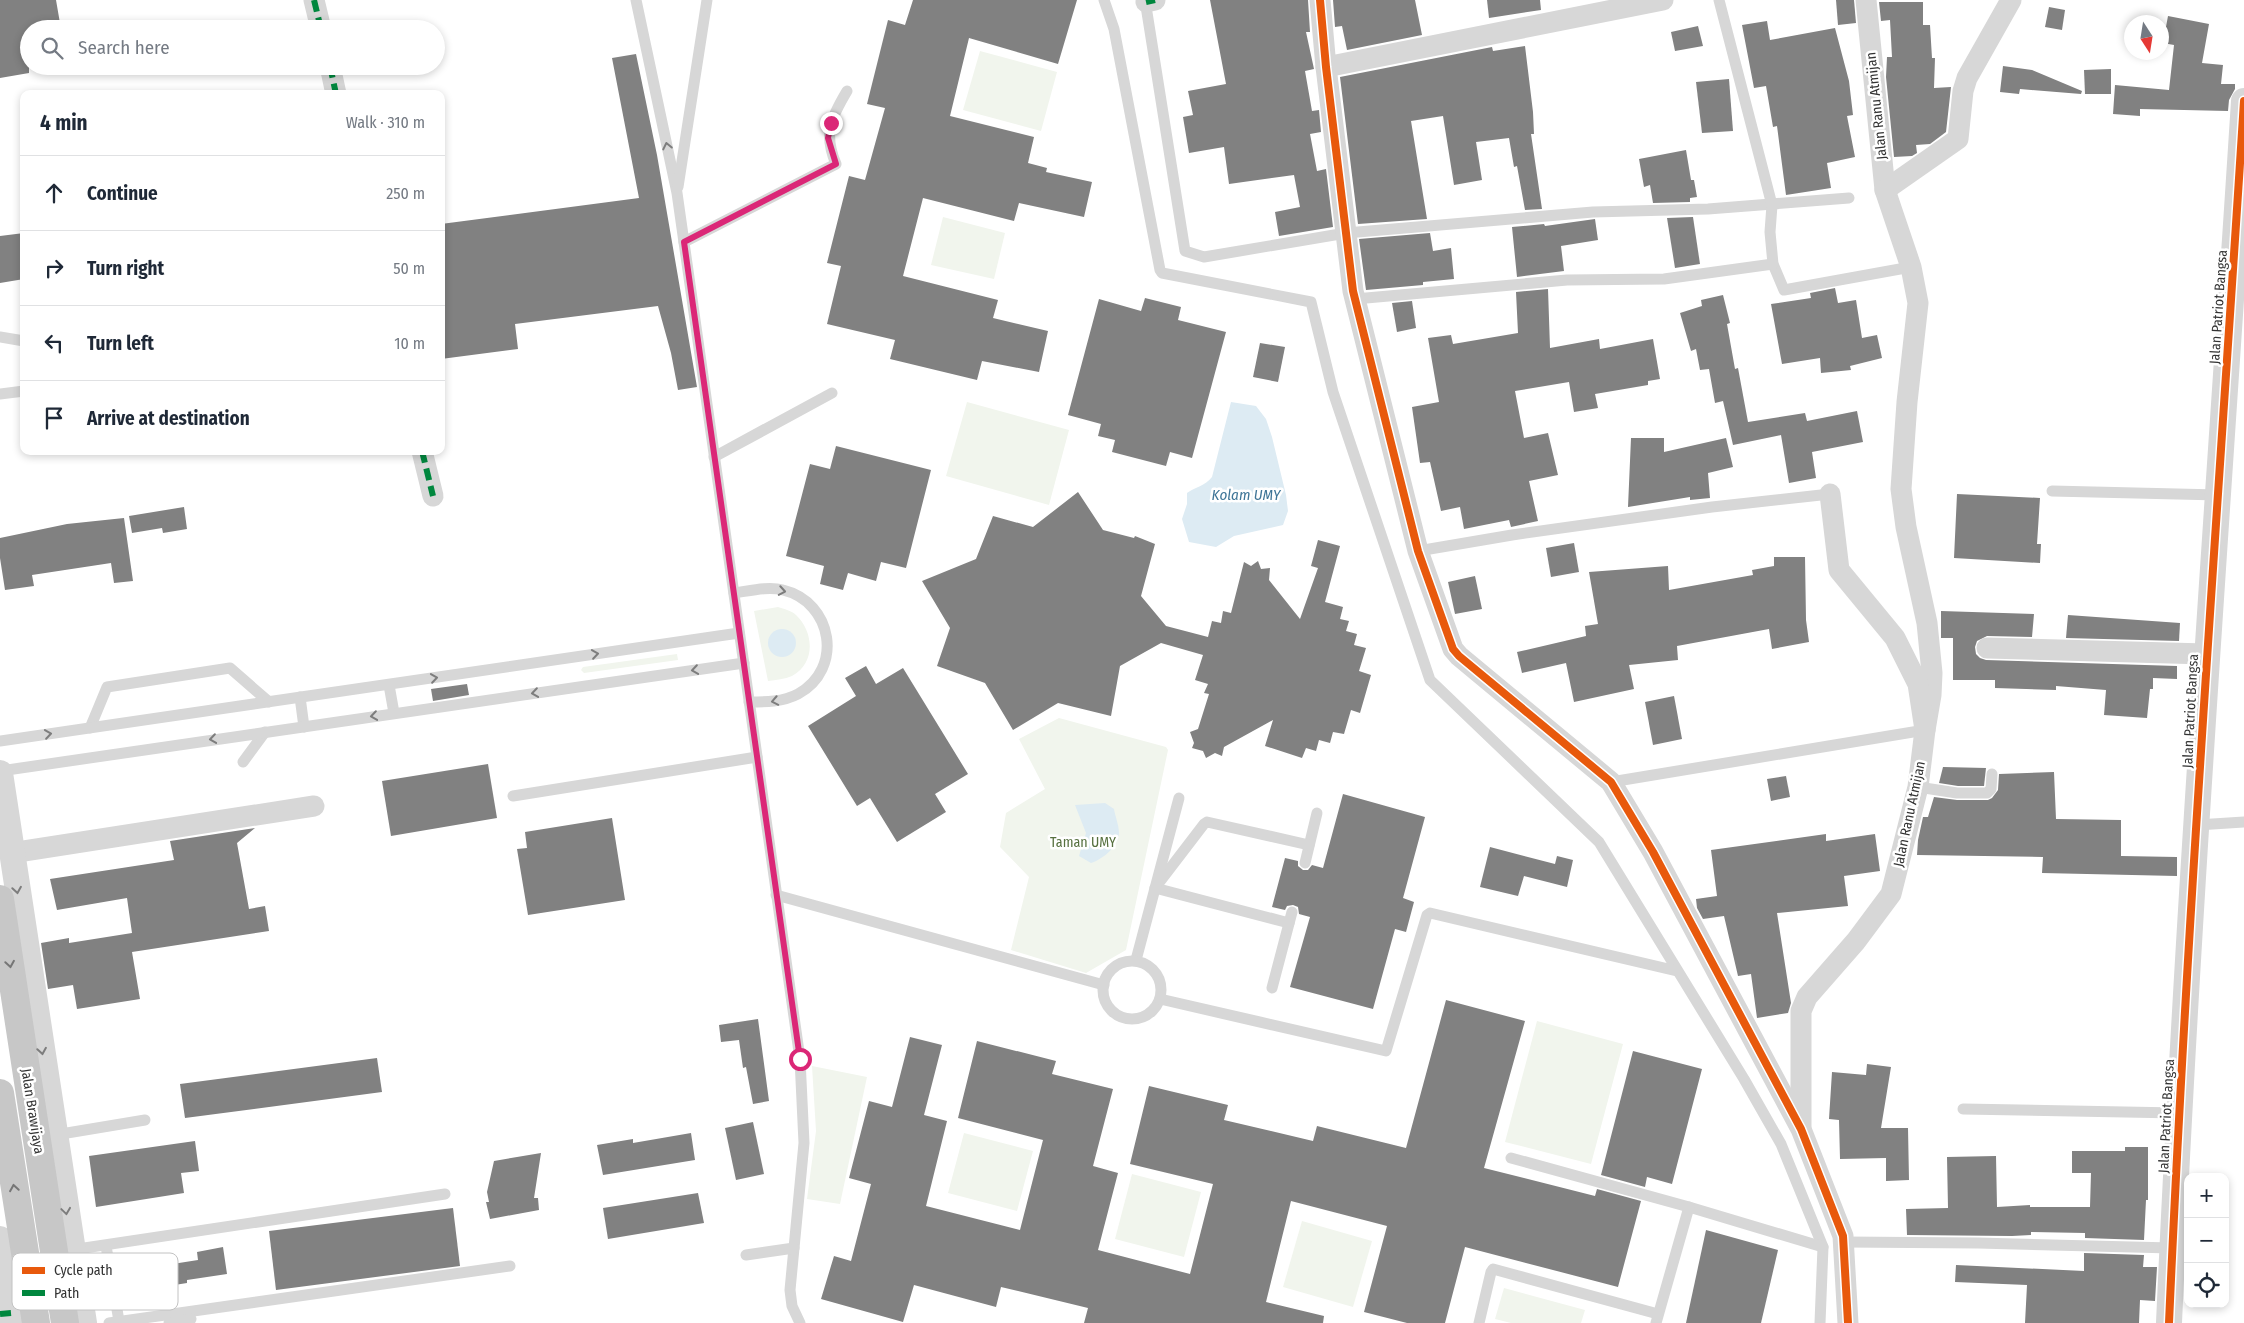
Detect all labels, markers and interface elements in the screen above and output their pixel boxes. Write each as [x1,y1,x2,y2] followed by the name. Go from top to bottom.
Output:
[2124,15,2169,60] north arrow
[20,20,445,75] search box
[38,34,66,62] icon: search
[78,36,170,59] text: Search here
[1862,51,1891,161] street label: Jalan Ranu Atmijan
[40,110,88,136] text: 4 min
[820,112,843,135] route end
[346,113,425,132] text: Walk · 310 m
[662,141,672,150] one-way arrow
[40,179,68,207] icon: ahead
[87,182,158,205] text: Continue
[386,184,425,203] text: 250 m
[2206,249,2231,365] street label: Jalan Patriot Bangsa
[40,254,68,282] icon: right
[87,257,164,280] text: Turn right
[393,259,425,278] text: 50 m
[40,329,68,357] icon: left
[87,332,154,355] text: Turn left
[394,334,425,353] text: 10 m
[40,404,68,432] icon: arrive
[87,407,250,430] text: Arrive at destination
[1212,486,1282,504] water label: Kolam UMY
[777,585,786,596] one-way arrow
[591,649,599,660] one-way arrow
[2179,653,2202,769] street label: Jalan Patriot Bangsa
[691,664,699,675] one-way arrow
[431,673,439,684] one-way arrow
[530,687,538,698] one-way arrow
[770,695,779,705] one-way arrow
[369,711,378,721] one-way arrow
[45,729,53,740] one-way arrow
[209,734,217,744] one-way arrow
[1890,759,1929,869] street label: Jalan Ranu Atmijan
[1050,834,1116,851] park label: Taman UMY
[11,886,21,895] one-way arrow
[4,961,15,969] one-way arrow
[36,1047,47,1055] one-way arrow
[789,1048,812,1071] route start
[2155,1058,2178,1174] street label: Jalan Patriot Bangsa
[17,1067,48,1155] street label: Jalan Brawijaya
[2184,1173,2229,1308] map controls
[2184,1173,2229,1218] button: +
[10,1184,20,1193] one-way arrow
[60,1208,71,1216] one-way arrow
[2184,1218,2229,1263] button: −
[12,1253,178,1310] legend
[54,1262,113,1279] text: Cycle path
[2184,1263,2229,1308] button: locate
[54,1285,79,1302] text: Path

